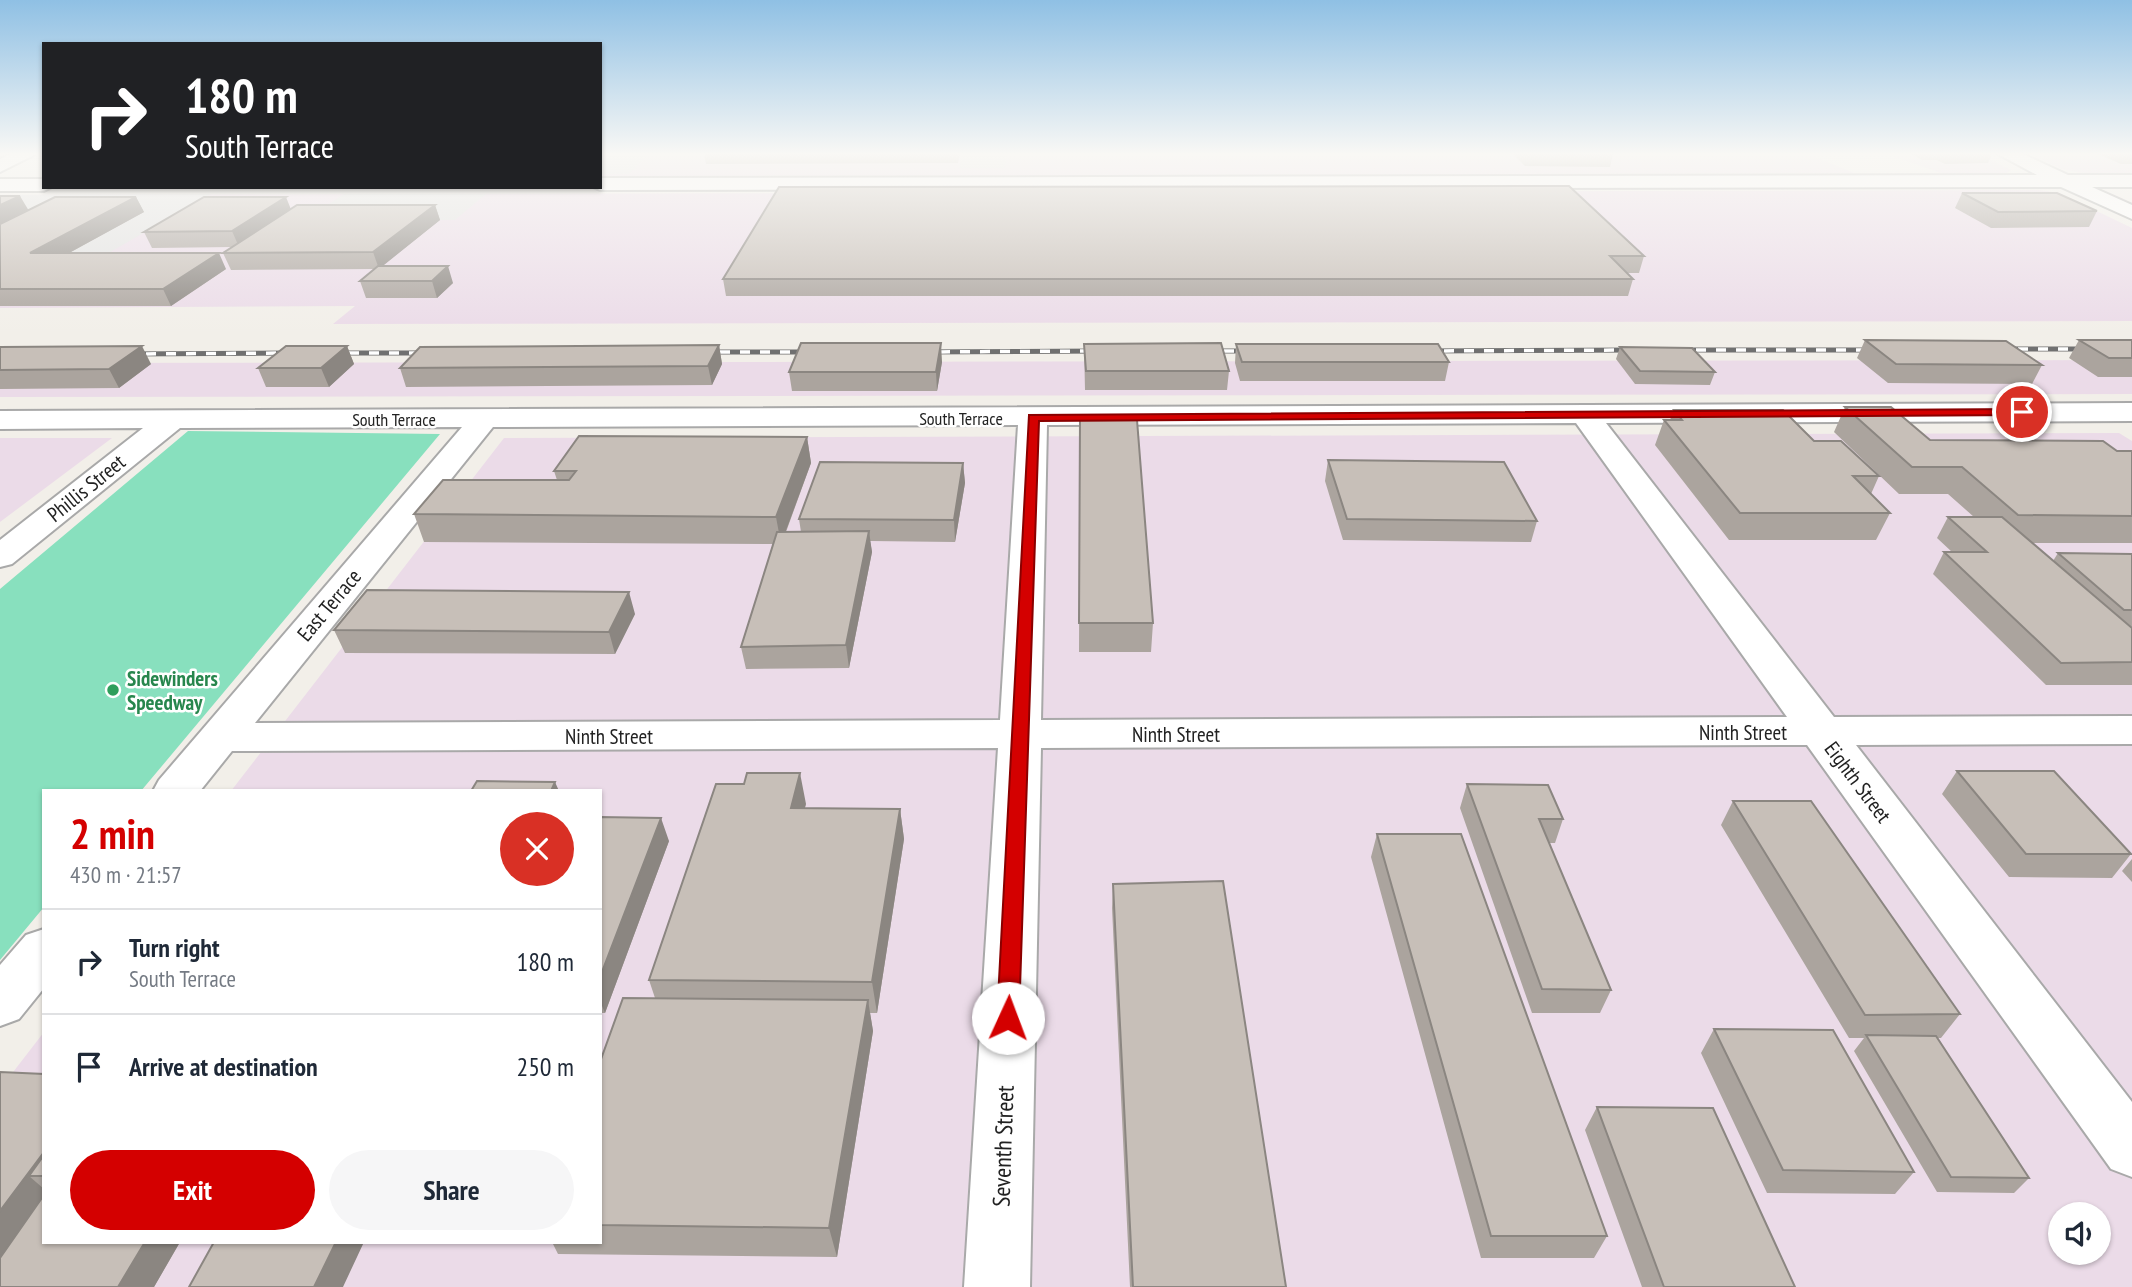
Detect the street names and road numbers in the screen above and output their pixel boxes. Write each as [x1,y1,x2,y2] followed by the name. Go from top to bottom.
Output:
[919,407,1003,430] street label: South Terrace
[352,408,436,431] street label: South Terrace
[42,448,131,528] street label: Phillis Street
[291,563,367,647] street label: East Terrace
[1699,719,1787,746] street label: Ninth Street
[1132,721,1220,748] street label: Ninth Street
[565,723,653,750] street label: Ninth Street
[1819,736,1897,828] street label: Eighth Street
[985,1084,1021,1207] street label: Seventh Street

